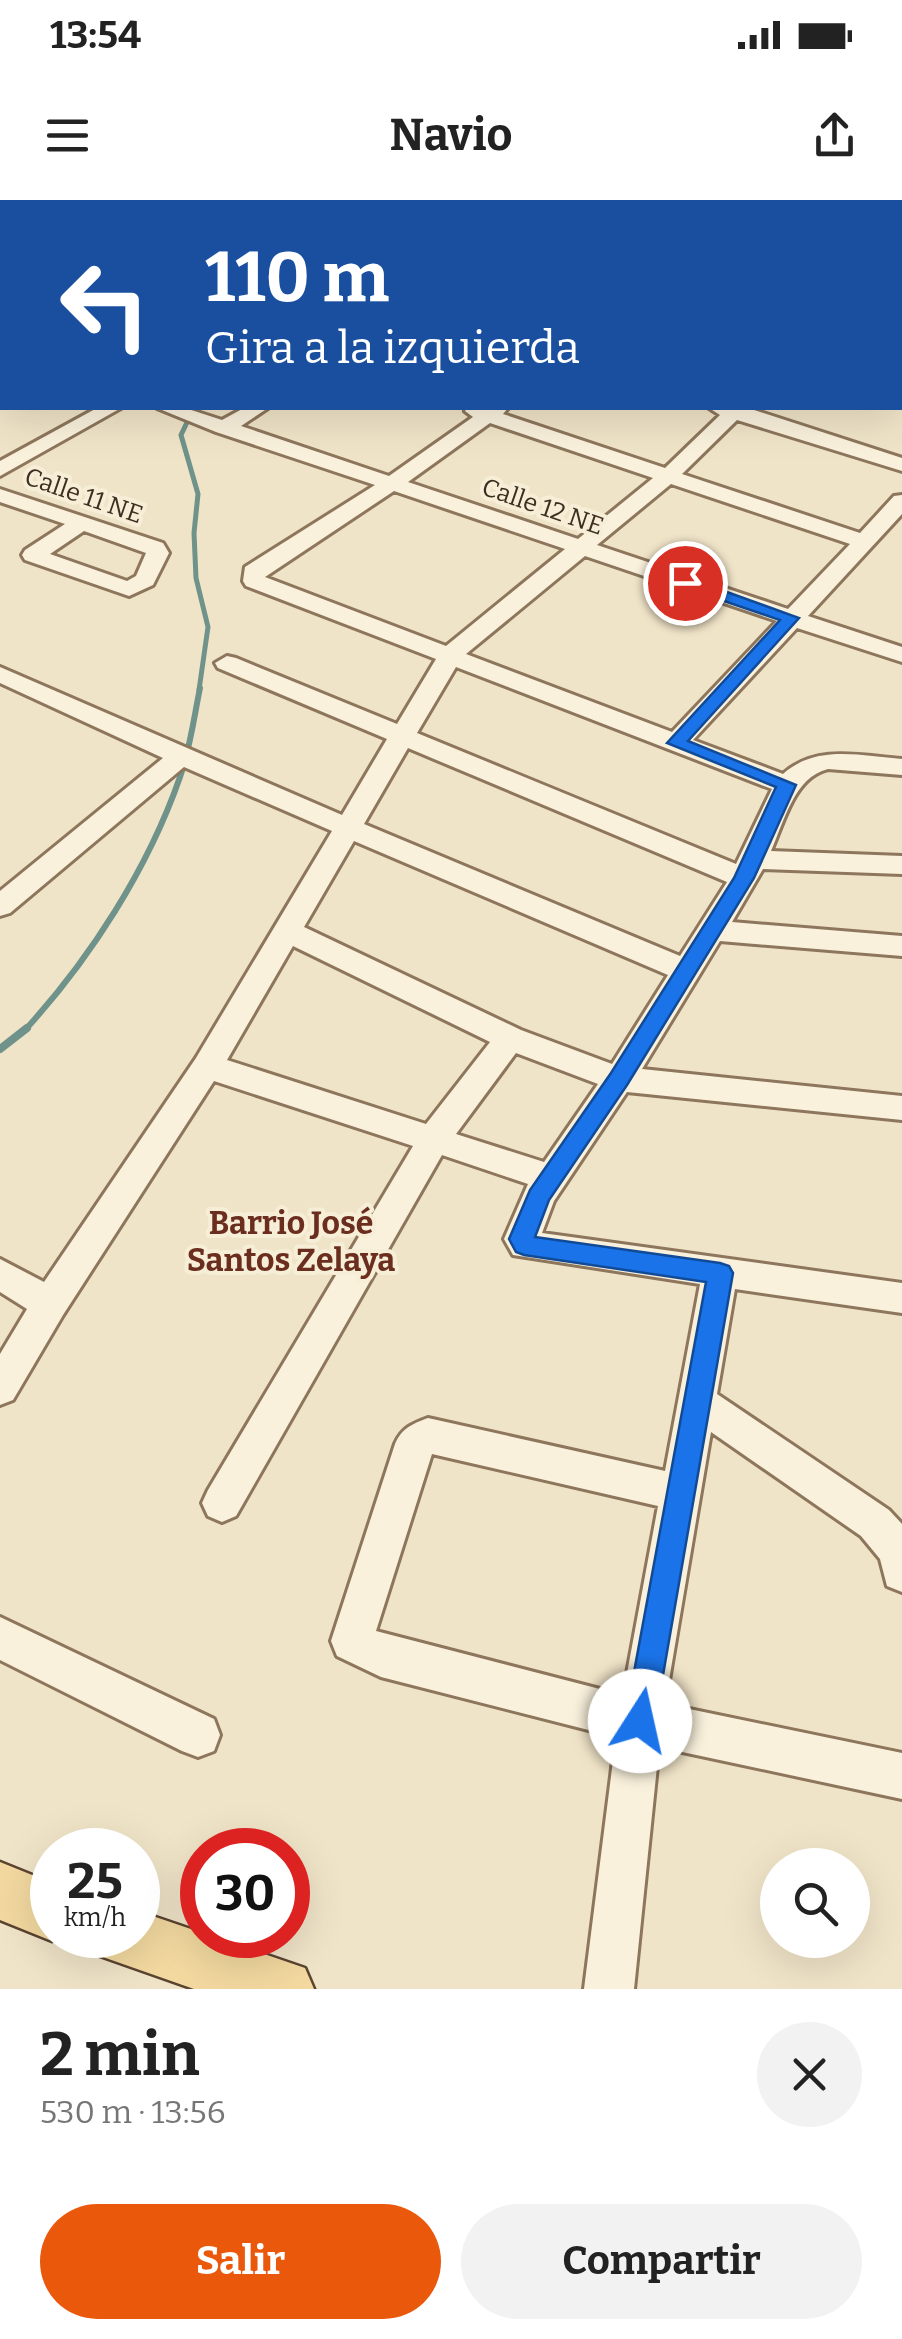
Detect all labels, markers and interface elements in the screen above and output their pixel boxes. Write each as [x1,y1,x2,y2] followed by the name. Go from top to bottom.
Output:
[50,12,141,58] text: 13:54
[40,108,95,163] icon: menu
[390,108,512,162] text: Navio
[807,108,862,163] icon: share
[205,236,389,320] text: 110 m
[40,240,170,370] icon: left
[205,321,580,375] text: Gira a la izquierda
[21,462,147,530] street label: Calle 11 NE
[478,472,607,542] street label: Calle 12 NE
[643,541,728,626] pin
[658,556,713,611] icon: arrive
[187,1204,395,1279] district label: Barrio José Santos Zelaya
[588,1669,692,1773] position arrow
[180,1828,310,1958] speed limit sign: 30
[760,1848,870,1958] map controls
[760,1848,870,1958] button: search
[67,1851,123,1911] text: 25
[64,1903,126,1933] text: km/h
[40,2019,200,2091] text: 2 min
[757,2022,862,2127] button: close
[40,2093,225,2131] text: 530 m · 13:56
[40,2204,441,2319] button: Salir
[461,2204,862,2319] button: Compartir

